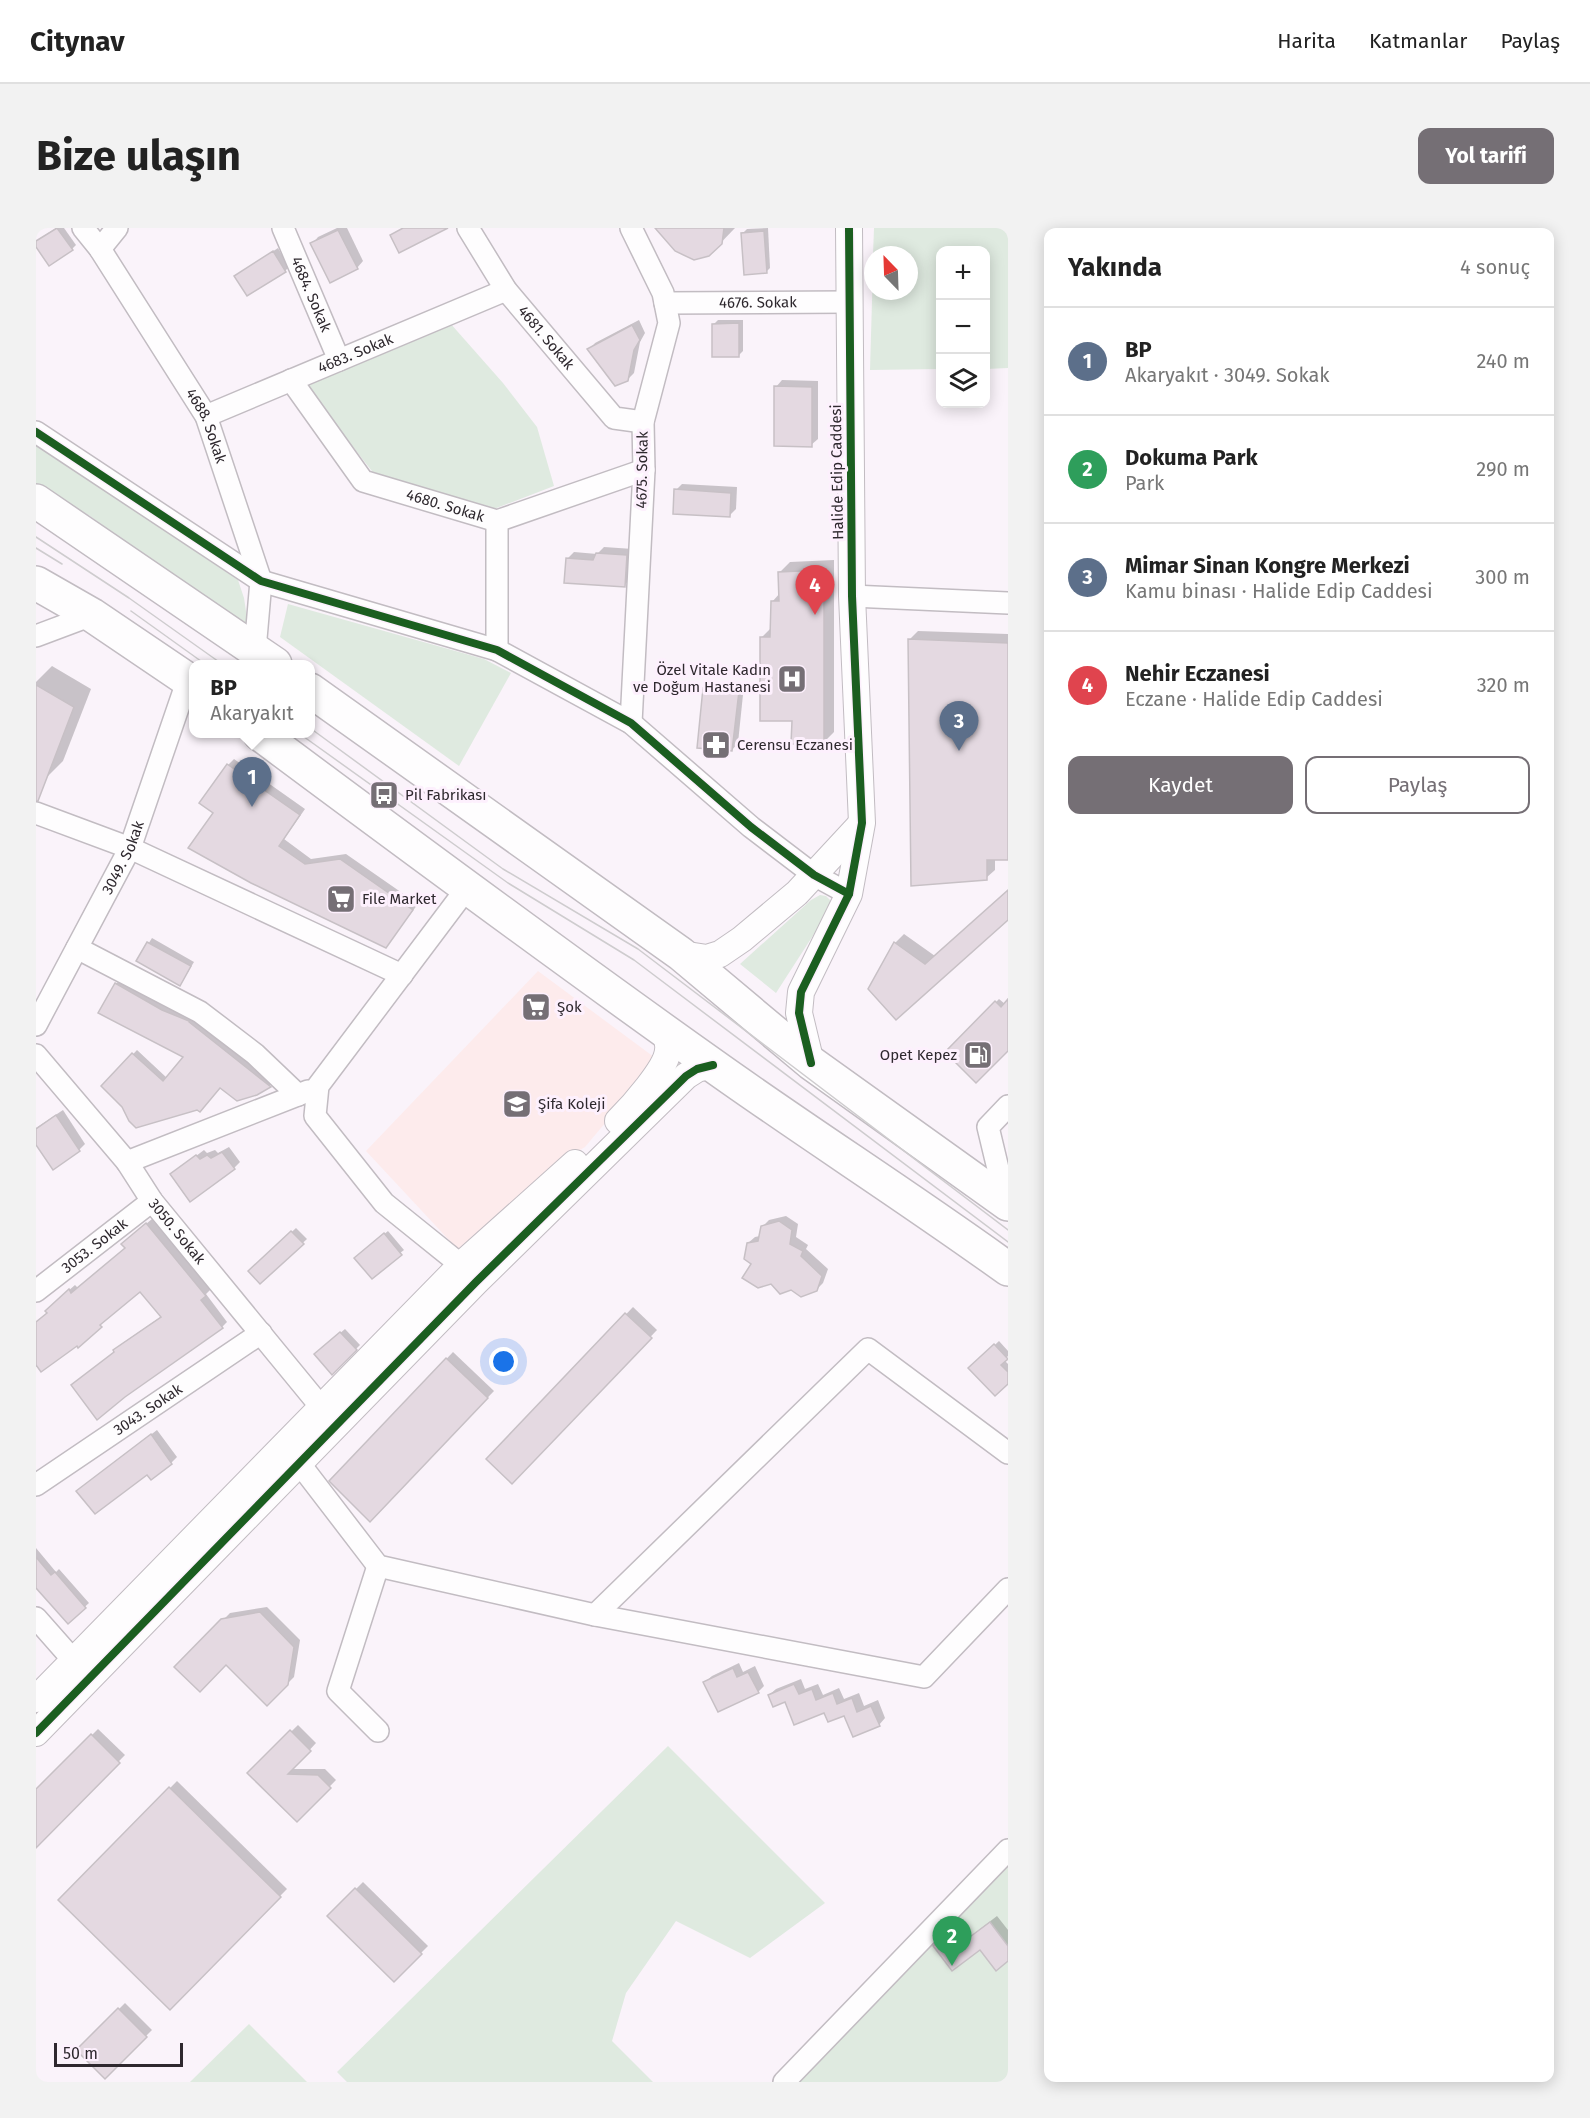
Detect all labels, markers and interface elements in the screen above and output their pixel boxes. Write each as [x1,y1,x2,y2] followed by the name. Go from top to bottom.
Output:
[30,25,125,58] text: Citynav
[1277,28,1336,54] text: Harita
[1369,28,1467,54] text: Katmanlar
[1500,28,1560,54] text: Paylaş
[1418,128,1554,184] button: Yol tarifi
[36,131,241,181] text: Bize ulaşın
[864,246,918,300] north arrow
[936,246,990,408] map controls
[936,246,990,300] button: +
[1068,252,1162,283] text: Yakında
[287,254,335,335] street label: 4684. Sokak
[1460,255,1530,279] text: 4 sonuç
[719,293,797,312] street label: 4676. Sokak
[936,300,990,354] button: −
[514,302,578,374] street label: 4681. Sokak
[315,329,396,377] street label: 4683. Sokak
[1125,336,1152,363] text: BP
[1083,349,1092,373] text: 1
[1476,349,1530,373] text: 240 m
[936,354,990,408] button: layers
[1125,363,1330,387] text: Akaryakıt · 3049. Sokak
[182,385,230,466] street label: 4688. Sokak
[827,404,847,540] street label: Halide Edip Caddesi
[632,431,652,509] street label: 4675. Sokak
[1125,444,1258,471] text: Dokuma Park
[1082,457,1093,481] text: 2
[1476,457,1530,481] text: 290 m
[1125,471,1164,495] text: Park
[404,485,487,526] street label: 4680. Sokak
[1125,552,1410,579] text: Mimar Sinan Kongre Merkezi
[1082,565,1093,589] text: 3
[1475,565,1530,589] text: 300 m
[796,566,834,615] pin: 4
[1125,579,1433,603] text: Kamu binası · Halide Edip Caddesi
[189,660,315,738] popup
[1125,660,1270,687] text: Nehir Eczanesi
[633,661,771,696] place label: Özel Vitale Kadın ve Doğum Hastanesi
[776,663,808,695] hospital icon: Özel Vitale Kadın ve Doğum Hastanesi
[1082,673,1093,697] text: 4
[1477,673,1530,697] text: 320 m
[210,674,237,701] text: BP
[1125,687,1383,711] text: Eczane · Halide Edip Caddesi
[210,701,294,725] text: Akaryakıt
[940,702,978,751] pin: 3
[700,729,732,761] pharmacy icon: Cerensu Eczanesi
[737,736,853,754] place label: Cerensu Eczanesi
[1068,756,1293,814] button: Kaydet
[1305,756,1530,814] button: Paylaş
[232,758,272,807] pin: 1
[368,779,400,811] bus stop icon: Pil Fabrikası
[405,786,487,804] place label: Pil Fabrikası
[98,818,148,897] street label: 3049. Sokak
[325,883,357,915] supermarket icon: File Market
[362,890,437,908] place label: File Market
[520,991,552,1023] supermarket icon: Şok
[557,998,582,1016] place label: Şok
[962,1039,994,1071] fuel station icon: Opet Kepez
[880,1046,957,1064] place label: Opet Kepez
[501,1088,533,1120] school or university icon: Şifa Koleji
[538,1095,606,1113] place label: Şifa Koleji
[145,1195,209,1268] street label: 3050. Sokak
[58,1214,131,1277] street label: 3053. Sokak
[489,1347,518,1376] your location
[110,1380,186,1439] street label: 3043. Sokak
[932,1916,972,1966] pin: 2
[54,2040,183,2068] scale bar
[63,2044,98,2063] text: 50 m

